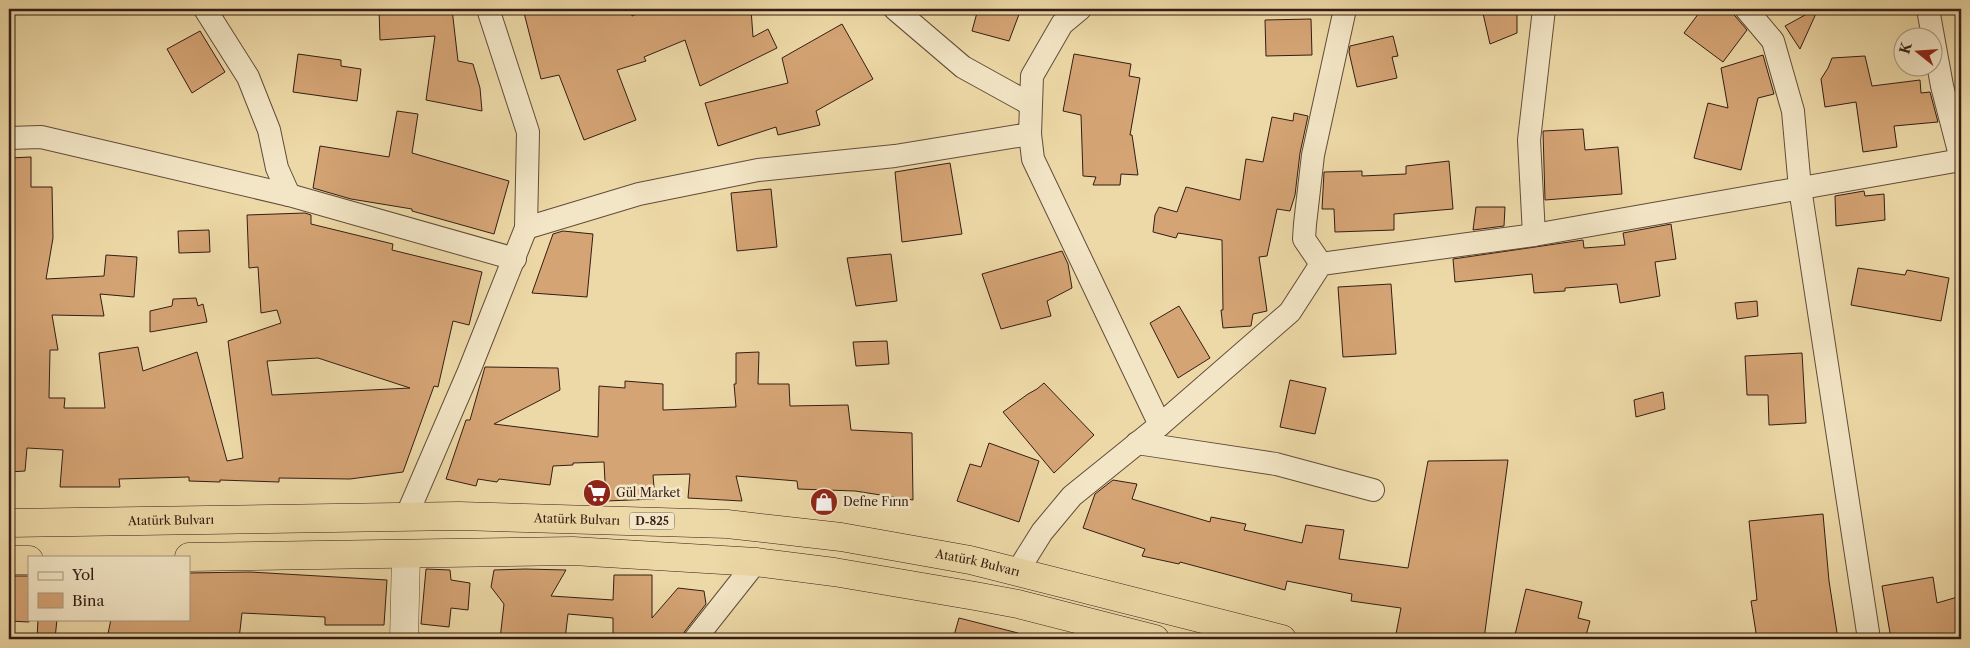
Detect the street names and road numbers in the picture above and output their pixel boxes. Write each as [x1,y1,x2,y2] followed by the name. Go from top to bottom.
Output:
[533,510,621,528] street label: Atatürk Bulvarı
[127,512,215,528] street label: Atatürk Bulvarı
[630,512,674,530] road number: D-825
[933,546,1022,579] street label: Atatürk Bulvarı

